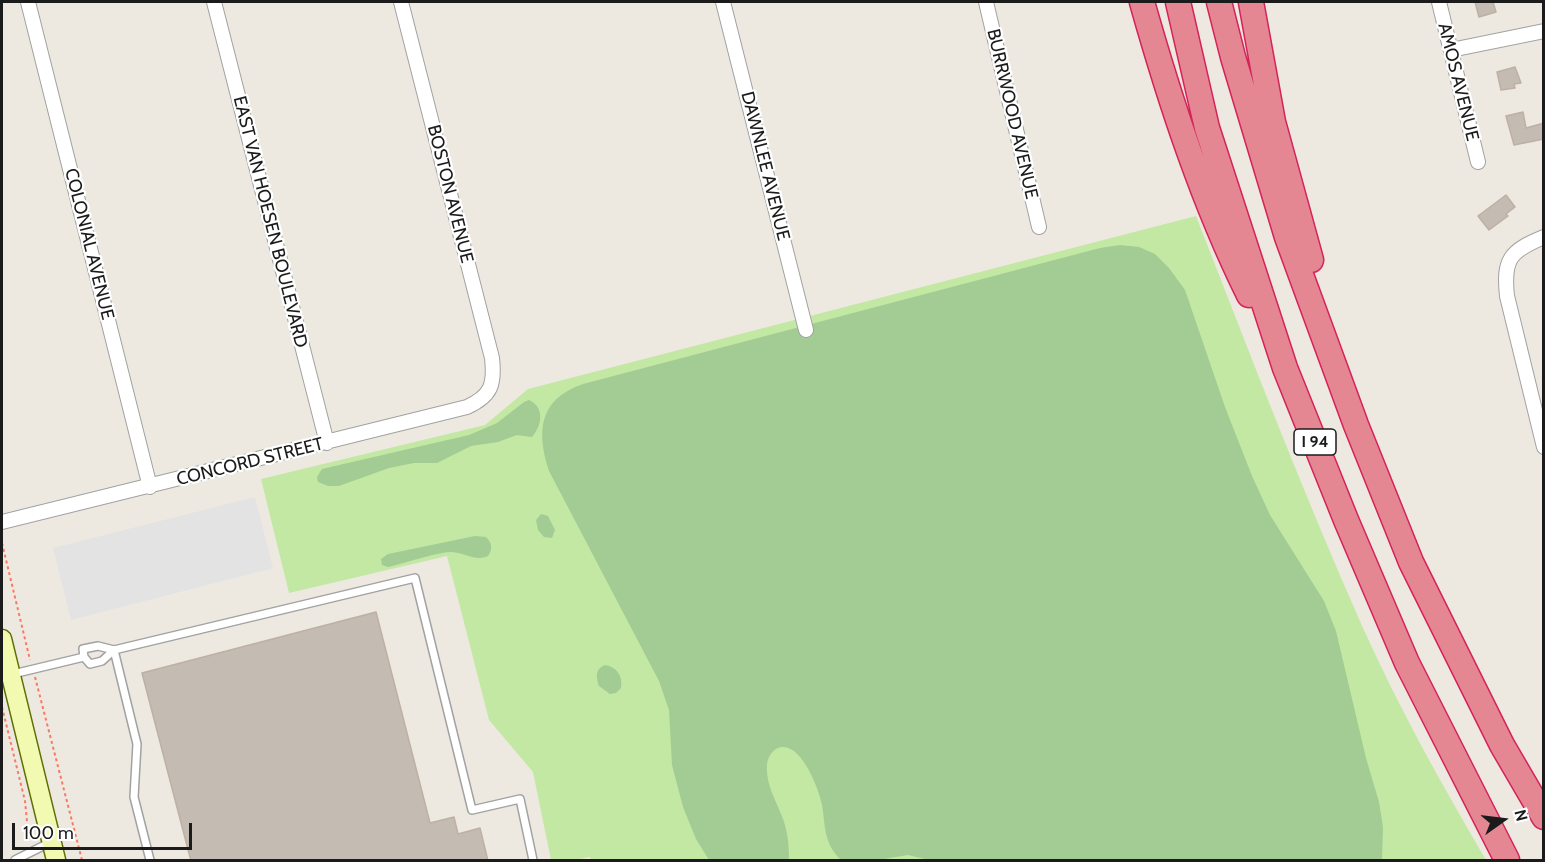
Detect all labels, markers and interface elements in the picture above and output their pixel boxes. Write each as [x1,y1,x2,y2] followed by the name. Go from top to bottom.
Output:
[1433,21,1483,143] street label: AMOS AVENUE
[982,27,1042,201] street label: BURRWOOD AVENUE
[736,89,794,243] street label: DAWNLEE AVENUE
[228,94,312,350] street label: EAST VAN HOESEN BOULEVARD
[422,123,478,265] street label: BOSTON AVENUE
[60,166,118,322] street label: COLONIAL AVENUE
[1294,429,1336,455] road number: I 94
[174,433,326,491] street label: CONCORD STREET
[1473,790,1533,850] north arrow
[1510,808,1532,823] text: N
[15,811,195,849] scale bar
[23,822,74,844] text: 100 m

